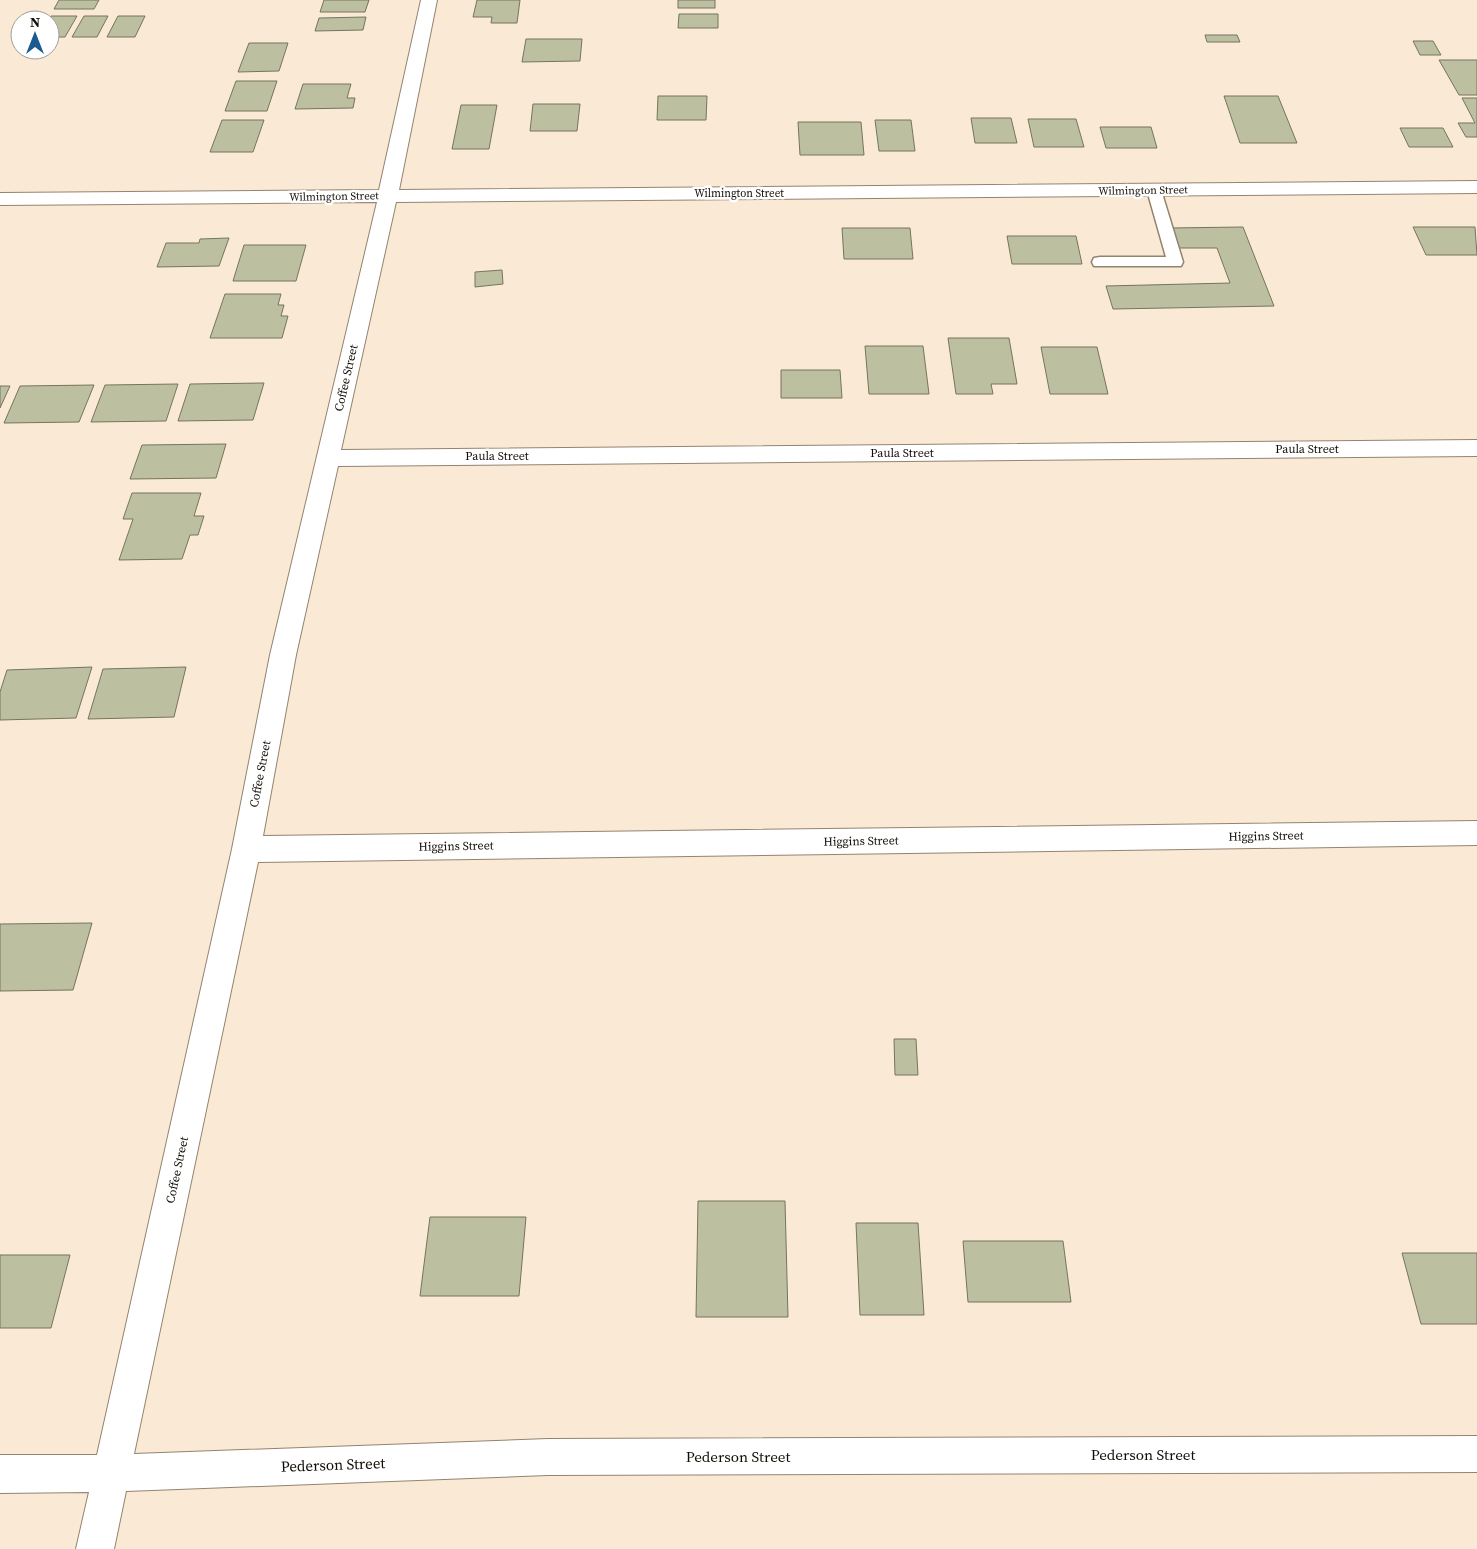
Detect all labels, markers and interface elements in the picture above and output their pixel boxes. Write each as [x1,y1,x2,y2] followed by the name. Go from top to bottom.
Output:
[10,10,60,60] north arrow
[30,12,40,32] text: N
[1098,182,1188,199] street label: Wilmington Street
[694,186,784,201] street label: Wilmington Street
[289,188,379,205] street label: Wilmington Street
[331,343,361,413] street label: Coffee Street
[1275,441,1339,457] street label: Paula Street
[870,445,934,461] street label: Paula Street
[465,448,529,464] street label: Paula Street
[246,739,274,809] street label: Coffee Street
[1228,827,1304,845] street label: Higgins Street
[823,832,899,850] street label: Higgins Street
[418,837,494,855] street label: Higgins Street
[162,1135,192,1205] street label: Coffee Street
[1091,1444,1195,1465] street label: Pederson Street
[686,1446,790,1467] street label: Pederson Street
[280,1452,386,1477] street label: Pederson Street

